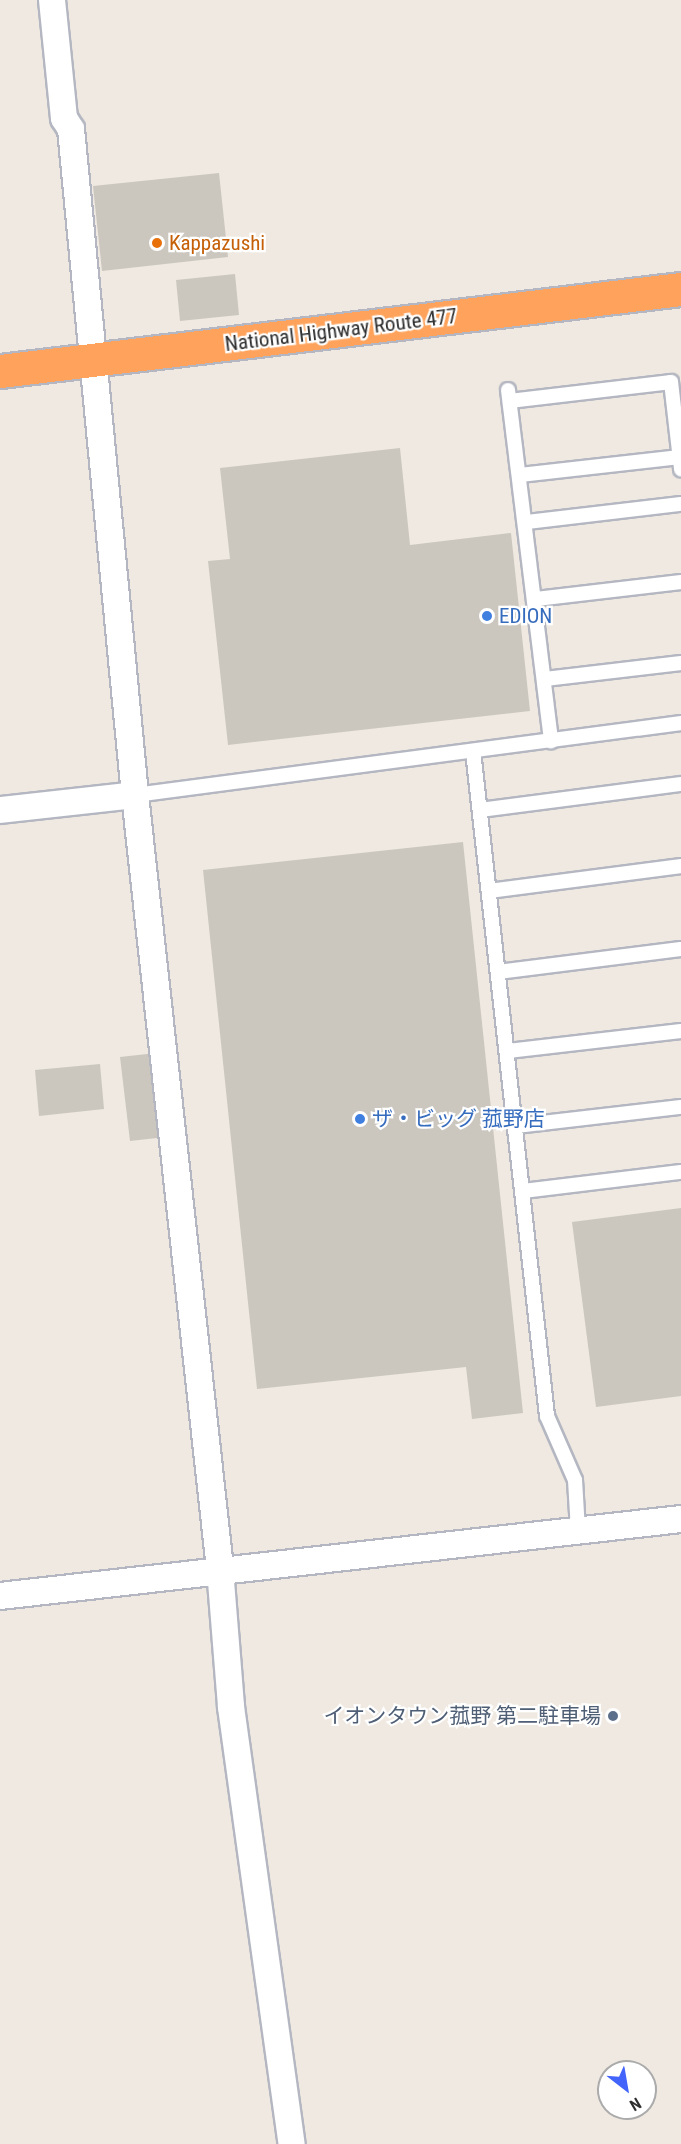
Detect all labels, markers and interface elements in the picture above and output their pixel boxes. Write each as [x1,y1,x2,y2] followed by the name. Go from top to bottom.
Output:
[169,230,265,256] place label: Kappazushi
[150,236,164,250] marker: Kappazushi
[223,303,459,357] street label: National Highway Route 477
[499,603,552,629] place label: EDION
[480,609,494,623] marker: EDION
[372,1106,545,1132] place label: ザ・ビッグ 菰野店
[353,1112,367,1126] marker: ザ・ビッグ 菰野店
[323,1703,601,1729] place label: イオンタウン菰野 第二駐車場
[606,1709,620,1723] marker: イオンタウン菰野 第二駐車場
[597,2060,657,2120] north arrow
[626,2093,645,2115] text: N

